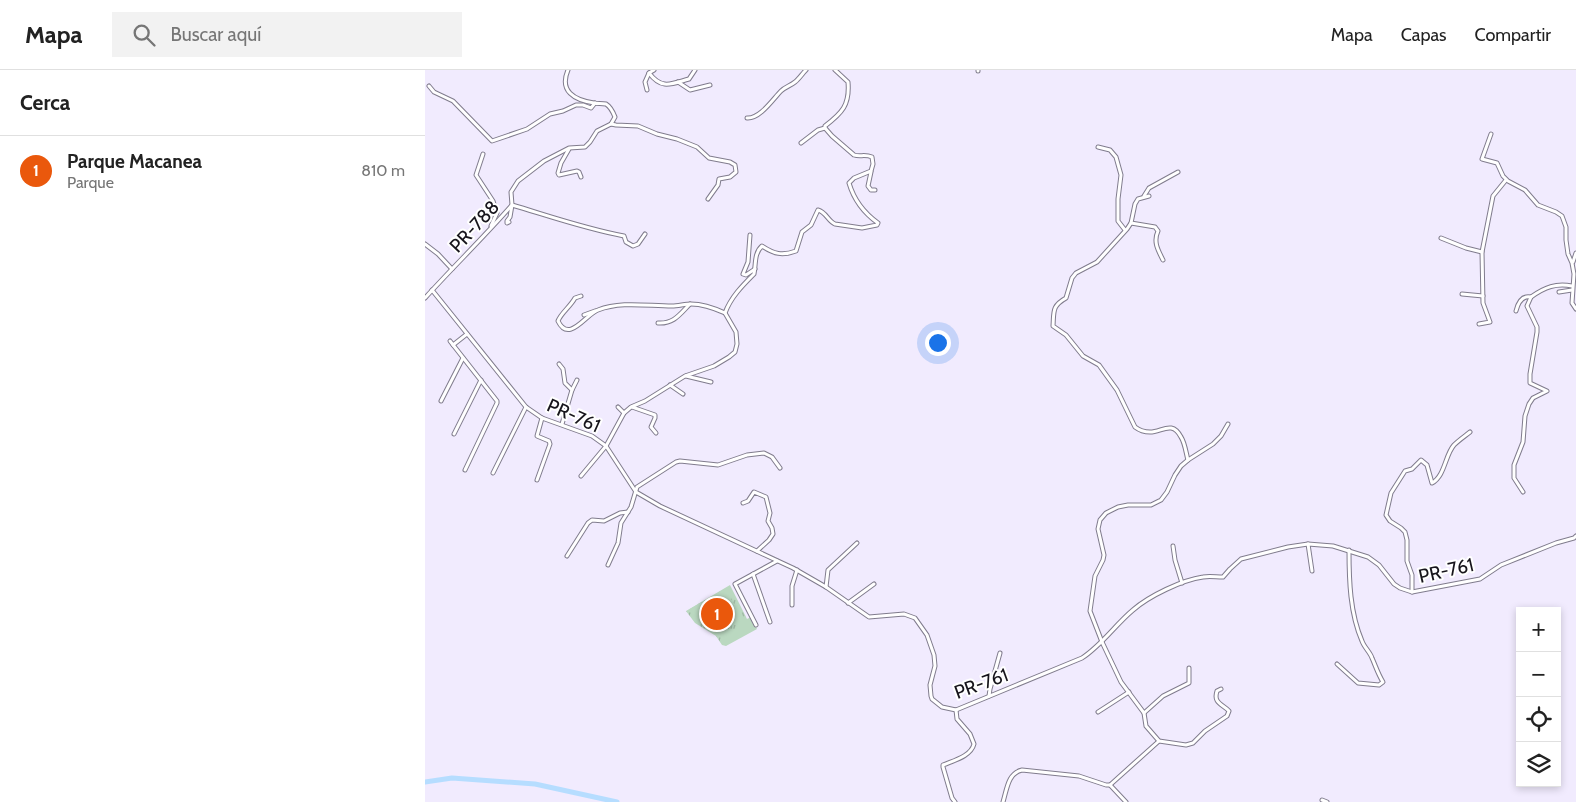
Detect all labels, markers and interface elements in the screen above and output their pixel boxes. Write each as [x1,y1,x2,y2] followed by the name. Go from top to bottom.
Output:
[112,12,462,57] search box
[25,20,82,49] text: Mapa
[130,21,158,49] icon: search
[170,23,261,46] text: Buscar aquí
[1331,24,1373,46] text: Mapa
[1401,24,1447,46] text: Capas
[1475,24,1551,46] text: Compartir
[20,90,70,115] text: Cerca
[67,150,202,173] text: Parque Macanea
[33,161,39,180] text: 1
[361,161,405,180] text: 810 m
[67,173,114,192] text: Parque
[445,196,504,257] street label: PR-788
[925,330,951,356] your location
[544,394,604,437] street label: PR-761
[1416,553,1476,588] street label: PR-761
[701,595,733,633] pin: 1
[1516,607,1561,787] map controls
[1516,607,1561,652] button: +
[1516,652,1561,697] button: −
[951,663,1011,704] street label: PR-761
[1516,697,1561,742] button: locate
[1516,742,1561,787] button: layers

